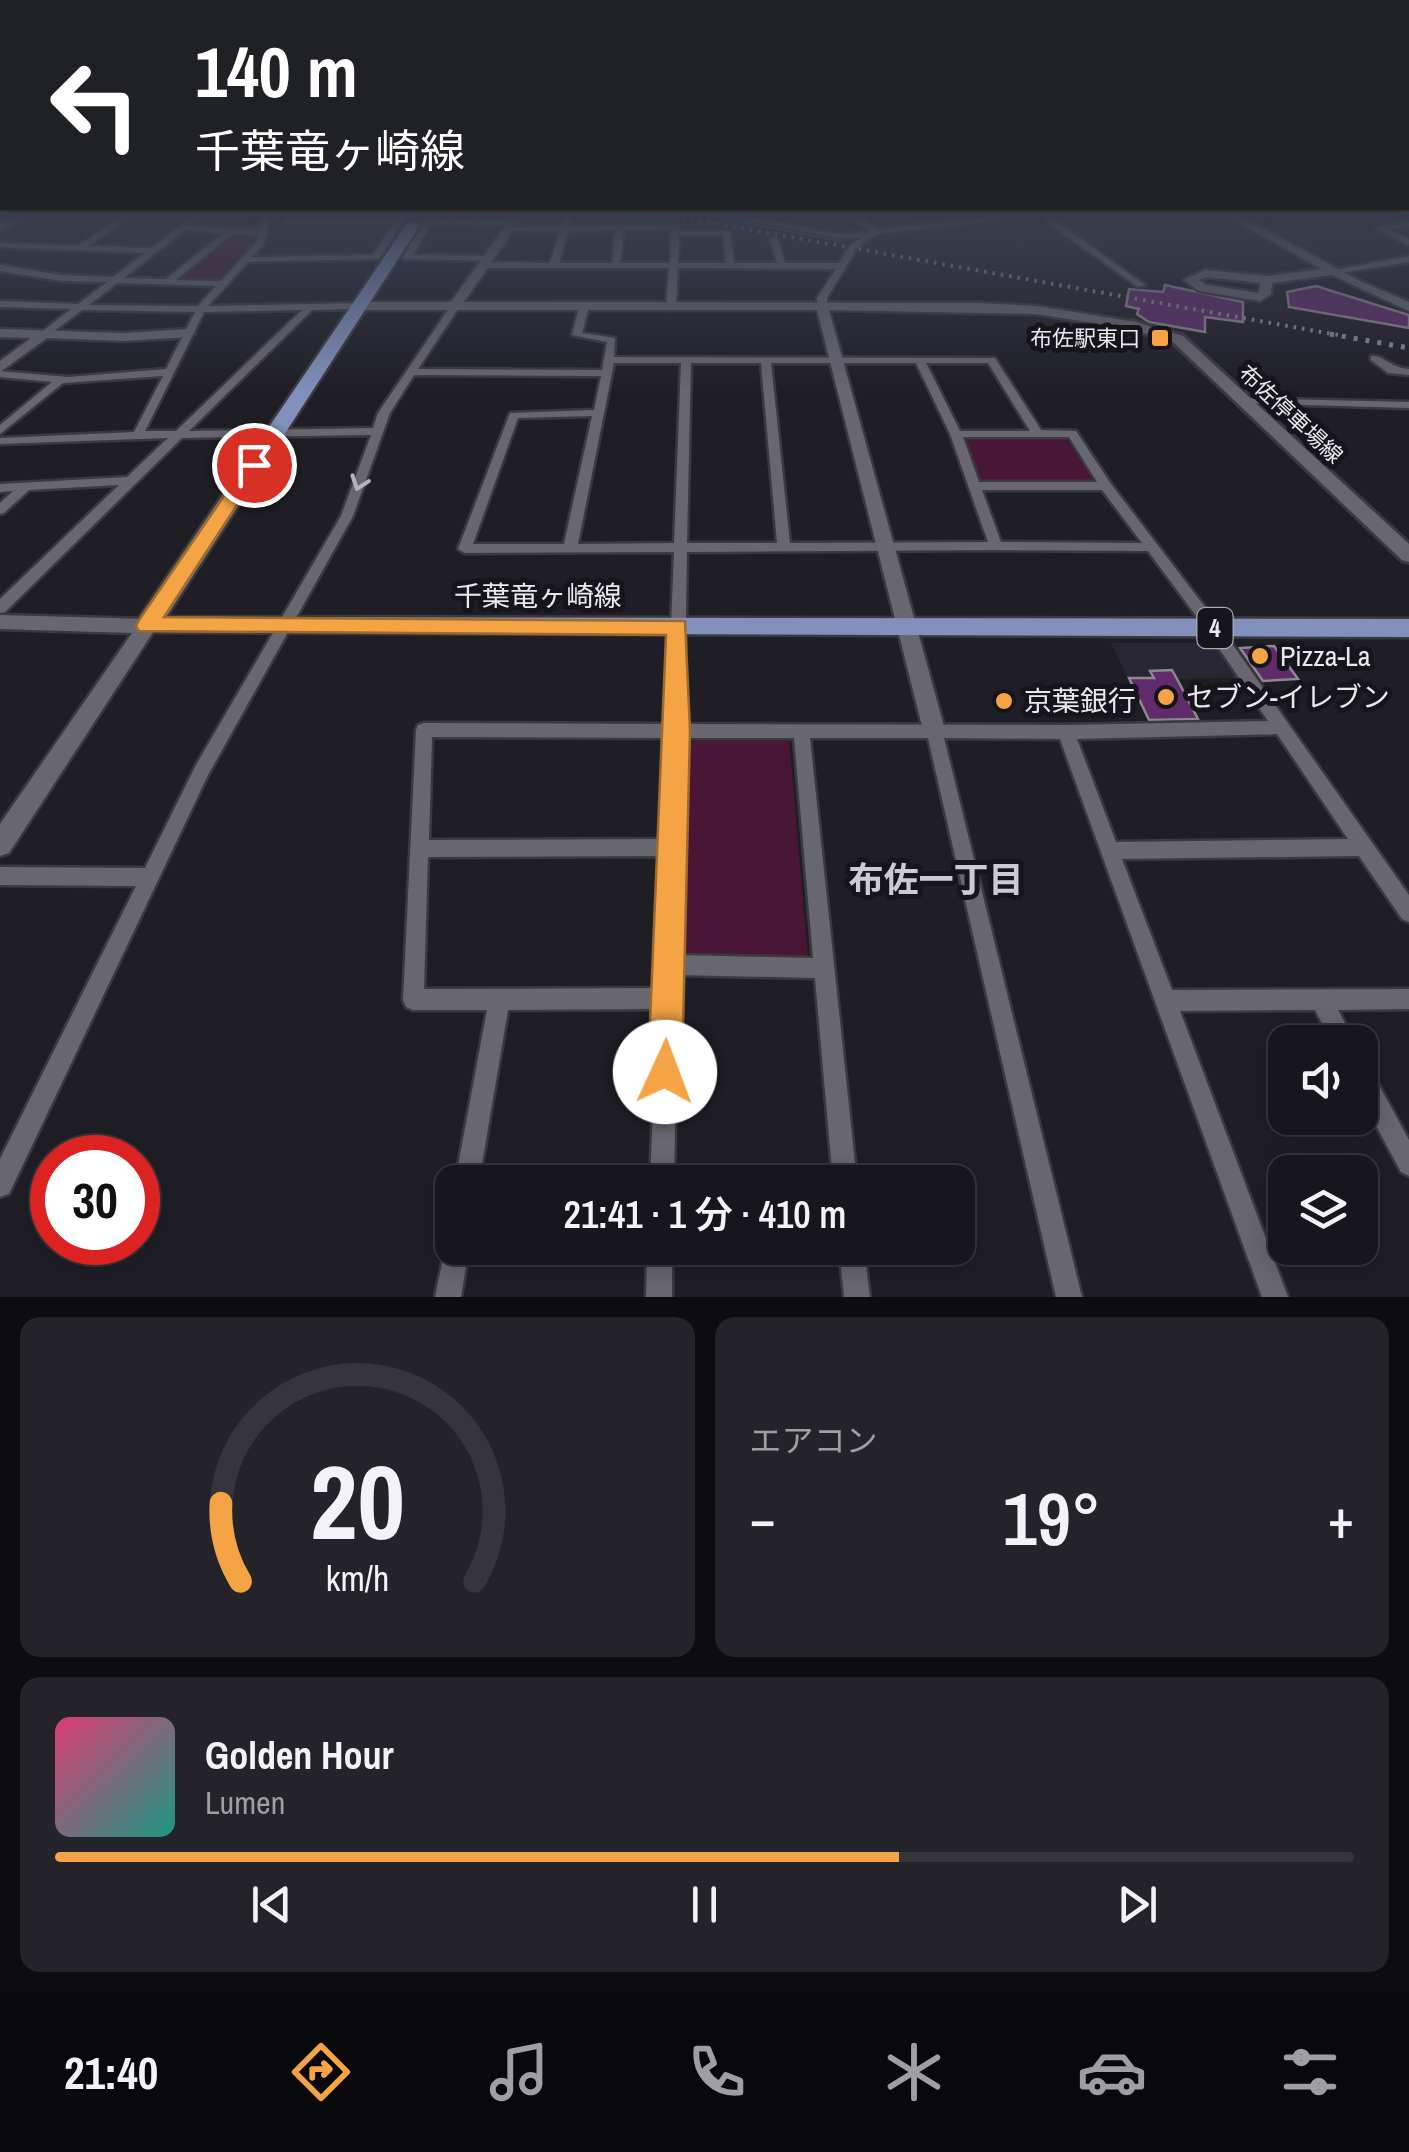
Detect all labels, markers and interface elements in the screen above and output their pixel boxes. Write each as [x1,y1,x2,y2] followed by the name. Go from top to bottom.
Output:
[195,25,358,119] text: 140 m
[30,40,160,170] icon: left
[195,120,465,181] text: 千葉竜ヶ崎線
[1030,323,1140,353] place label: 布佐駅東口
[1149,327,1171,349] marker: 布佐駅東口
[1232,358,1350,470] street label: 布佐停車場線
[212,423,297,508] pin
[227,438,282,493] icon: arrive
[350,473,371,490] one-way arrow
[454,577,622,615] street label: 千葉竜ヶ崎線
[1198,608,1232,648] road number: 4
[1280,637,1371,675] place label: Pizza-La
[1249,645,1271,667] marker: Pizza-La
[1186,678,1390,716] place label: セブン-イレブン
[1024,682,1136,720] place label: 京葉銀行
[1155,686,1177,708] marker: セブン-イレブン
[993,690,1015,712] marker: 京葉銀行
[848,856,1024,903] district label: 布佐一丁目
[613,1020,717,1124] position arrow
[1268,1025,1378,1265] map controls
[1268,1025,1378,1135] button: sound
[30,1135,160,1265] speed limit sign: 30
[1268,1155,1378,1265] button: layers
[564,1189,846,1240] text: 21:41 · 1 分 · 410 m
[750,1419,878,1462] text: エアコン
[310,1431,405,1571] text: 20
[1003,1467,1101,1568] text: 19°
[750,1481,776,1555] text: −
[1328,1481,1354,1555] text: +
[325,1554,389,1602] text: km/h
[205,1730,394,1781] text: Golden Hour
[205,1781,285,1824] text: Lumen
[244,1877,299,1932] icon: previous
[677,1877,732,1932] icon: pause
[1110,1877,1165,1932] icon: next
[286,2037,356,2107] icon: directions
[484,2037,554,2107] icon: music
[682,2037,752,2107] icon: phone
[879,2037,949,2107] icon: climate
[1077,2037,1147,2107] icon: car
[1275,2037,1345,2107] icon: filters
[64,2042,158,2103] text: 21:40

